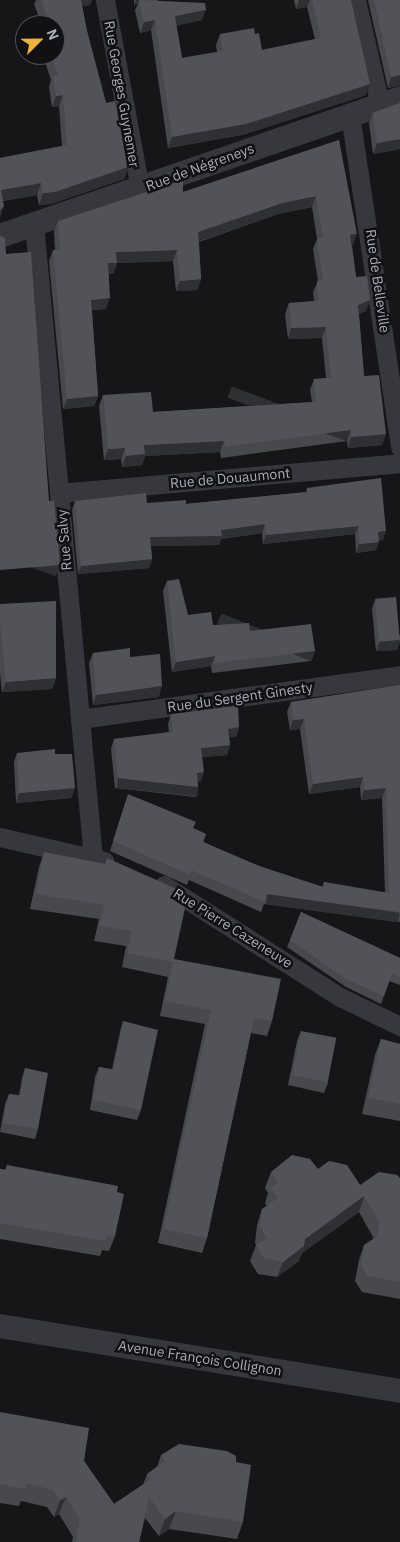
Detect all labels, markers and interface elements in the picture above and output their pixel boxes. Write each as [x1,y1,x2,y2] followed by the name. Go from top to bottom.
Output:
[15,15,65,65] north arrow
[101,19,143,169] street label: Rue Georges Guynemer
[43,26,63,43] text: N
[144,140,256,194] street label: Rue de Négreneys
[362,228,394,334] street label: Rue de Belleville
[169,464,291,492] street label: Rue de Douaumont
[53,509,75,571] street label: Rue Salvy
[166,678,314,716] street label: Rue du Sergent Ginesty
[170,885,296,971] street label: Rue Pierre Cazeneuve
[117,1337,283,1379] street label: Avenue François Collignon

